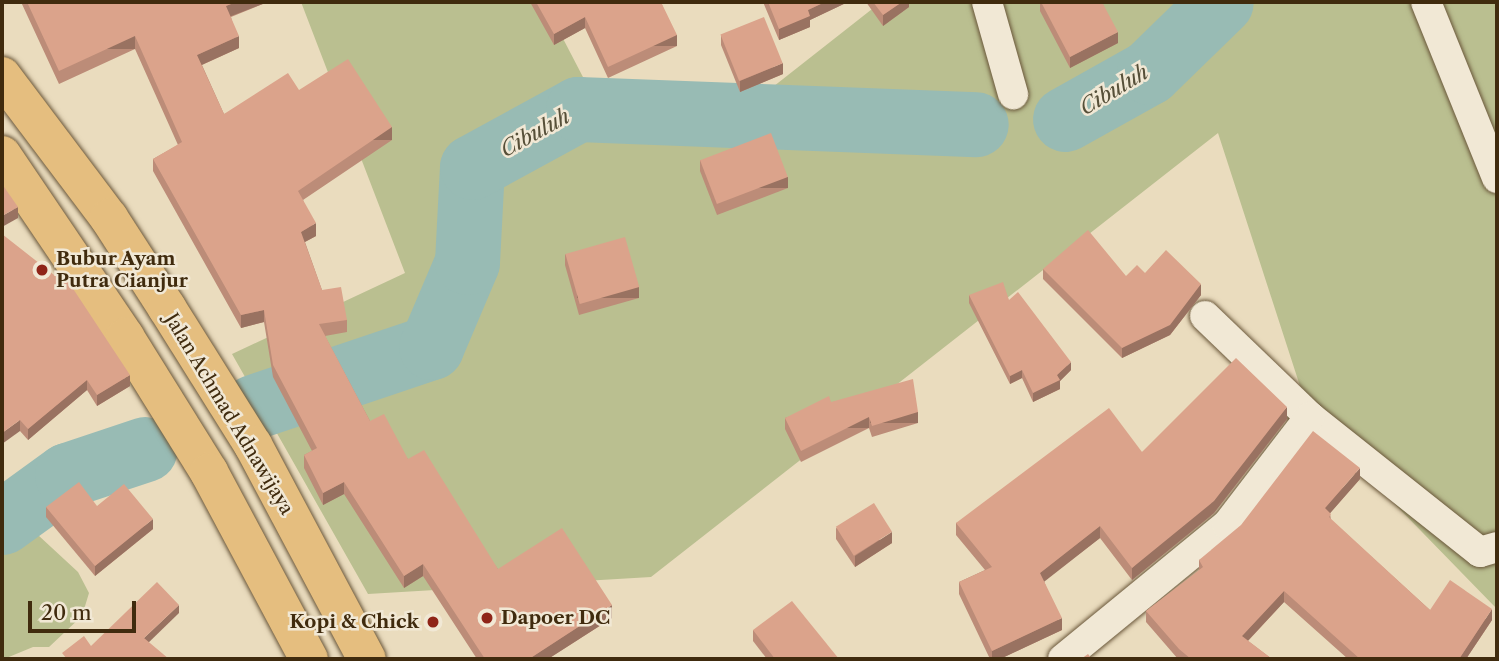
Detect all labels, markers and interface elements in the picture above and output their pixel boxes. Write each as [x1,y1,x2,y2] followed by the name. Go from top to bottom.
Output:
[1075,60,1153,120] water label: Cibuluh
[496,104,574,162] water label: Cibuluh
[56,248,188,292] place label: Bubur Ayam Putra Cianjur
[34,262,50,278] marker: Bubur Ayam Putra Cianjur
[159,309,299,519] street label: Jalan Achmad Adnawijaya
[32,588,140,632] scale bar
[41,600,92,625] text: 20 m
[501,607,610,629] place label: Dapoer DC
[479,610,495,626] marker: Dapoer DC
[290,611,419,633] place label: Kopi & Chick
[425,614,441,630] marker: Kopi & Chick

